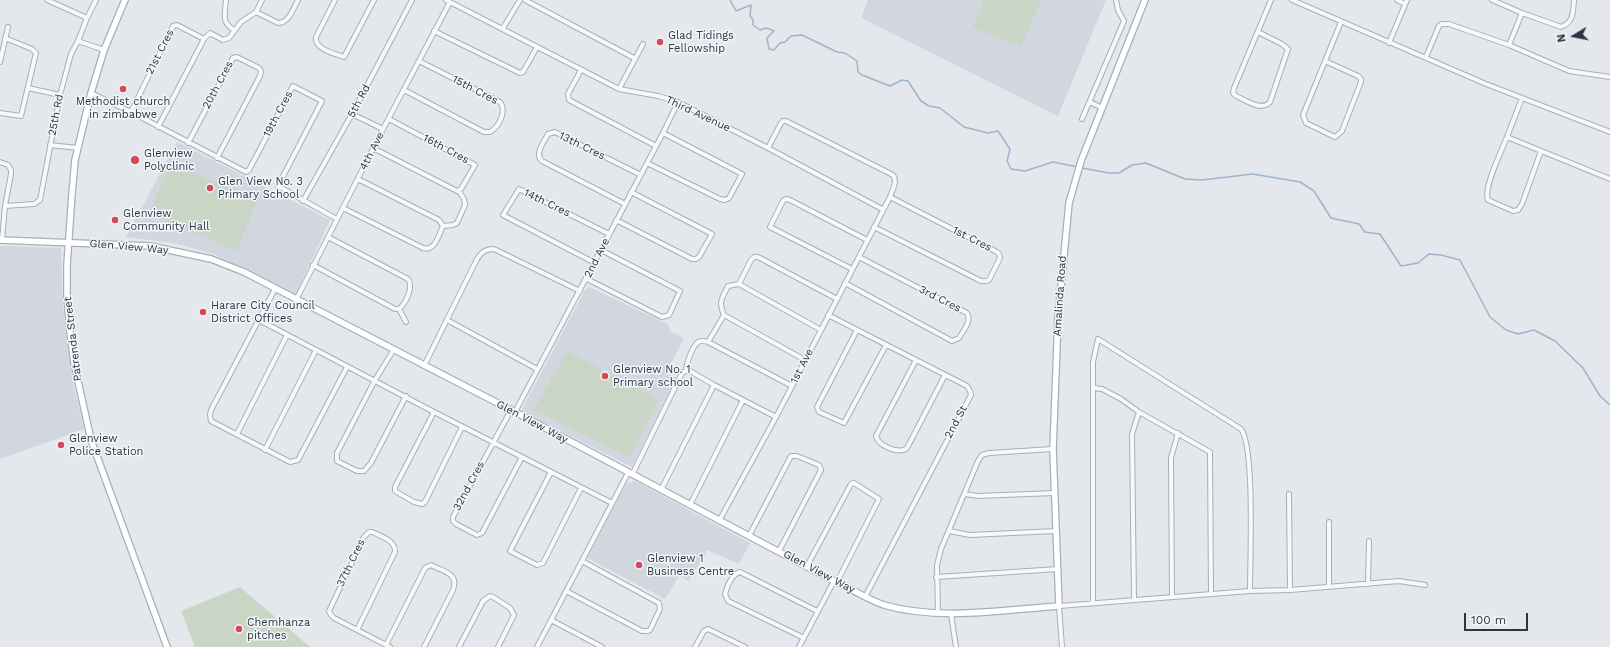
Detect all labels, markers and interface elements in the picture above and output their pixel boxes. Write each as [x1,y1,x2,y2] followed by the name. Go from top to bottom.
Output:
[1554,16,1594,56] north arrow
[143,27,177,77] street label: 21st Cres
[668,29,734,55] place label: Glad Tidings Fellowship
[1555,33,1569,43] text: N
[655,37,665,47] marker: Glad Tidings Fellowship
[200,59,236,111] street label: 20th Cres
[450,72,500,108] street label: 15th Cres
[345,82,373,120] street label: 5th Rd
[118,84,128,94] marker: Methodist church in zimbabwe
[260,89,296,139] street label: 19th Cres
[46,93,66,137] street label: 25th Rd
[663,93,733,135] street label: Third Avenue
[76,95,170,121] place label: Methodist church in zimbabwe
[557,129,607,163] street label: 13th Cres
[357,130,387,172] street label: 4th Ave
[421,131,471,167] street label: 16th Cres
[144,147,194,173] place label: Glenview Polyclinic
[129,154,141,166] marker: Glenview Polyclinic
[218,175,303,201] place label: Glen View No. 3 Primary School
[205,183,215,193] marker: Glen View No. 3 Primary School
[522,186,572,220] street label: 14th Cres
[123,207,210,233] place label: Glenview Community Hall
[110,215,120,225] marker: Glenview Community Hall
[950,223,994,255] street label: 1st Cres
[581,236,613,280] street label: 2nd Ave
[89,237,169,257] street label: Glen View Way
[1051,255,1069,337] street label: Amalinda Road
[917,283,963,315] street label: 3rd Cres
[61,296,85,382] street label: Patrenda Street
[211,299,315,325] place label: Harare City Council District Offices
[198,307,208,317] marker: Harare City Council District Offices
[788,346,816,386] street label: 1st Ave
[613,363,693,389] place label: Glenview No. 1 Primary school
[600,371,610,381] marker: Glenview No. 1 Primary school
[494,398,570,446] street label: Glen View Way
[942,403,970,441] street label: 2nd St
[69,432,143,458] place label: Glenview Police Station
[56,440,66,450] marker: Glenview Police Station
[450,459,488,513] street label: 32nd Cres
[334,537,368,589] street label: 37th Cres
[781,548,857,596] street label: Glen View Way
[647,552,734,578] place label: Glenview 1 Business Centre
[634,560,644,570] marker: Glenview 1 Business Centre
[1466,605,1530,631] scale bar
[1471,613,1506,627] text: 100 m
[247,616,310,642] place label: Chemhanza pitches
[234,624,244,634] marker: Chemhanza pitches

